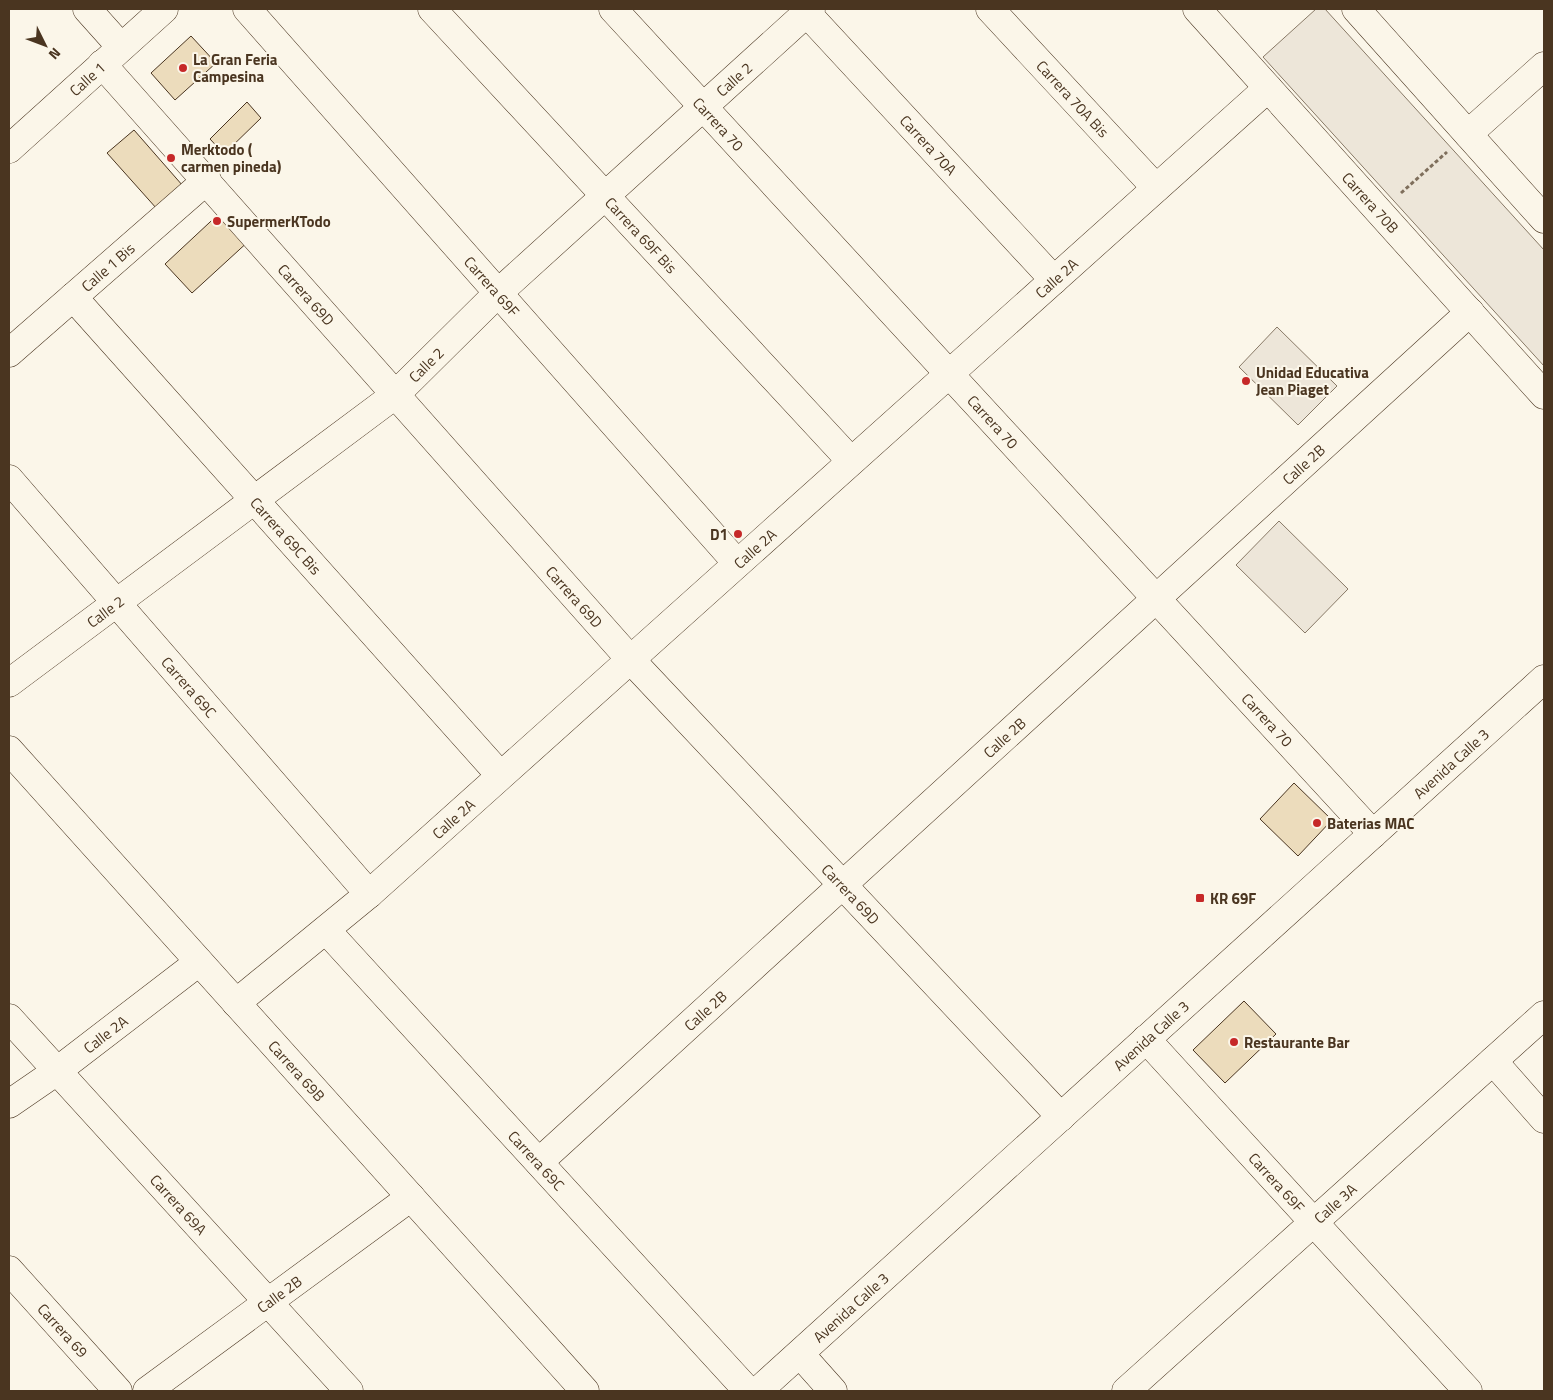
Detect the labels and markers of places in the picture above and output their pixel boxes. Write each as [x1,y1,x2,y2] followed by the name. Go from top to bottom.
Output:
[193,48,278,88] place label: La Gran Feria Campesina
[177,62,189,74] marker: La Gran Feria Campesina
[181,138,282,178] place label: Merktodo ( carmen pineda)
[165,152,177,164] marker: Merktodo ( carmen pineda)
[227,210,331,233] place label: SupermerKTodo
[211,215,223,227] marker: SupermerKTodo
[1256,361,1369,401] place label: Unidad Educativa Jean Piaget
[1240,375,1252,387] marker: Unidad Educativa Jean Piaget
[710,523,728,546] place label: D1
[732,528,744,540] marker: D1
[1327,812,1414,835] place label: Baterias MAC
[1311,817,1323,829] marker: Baterias MAC
[1210,887,1256,910] place label: KR 69F
[1194,892,1206,904] marker: KR 69F
[1244,1031,1350,1054] place label: Restaurante Bar
[1228,1036,1240,1048] marker: Restaurante Bar

